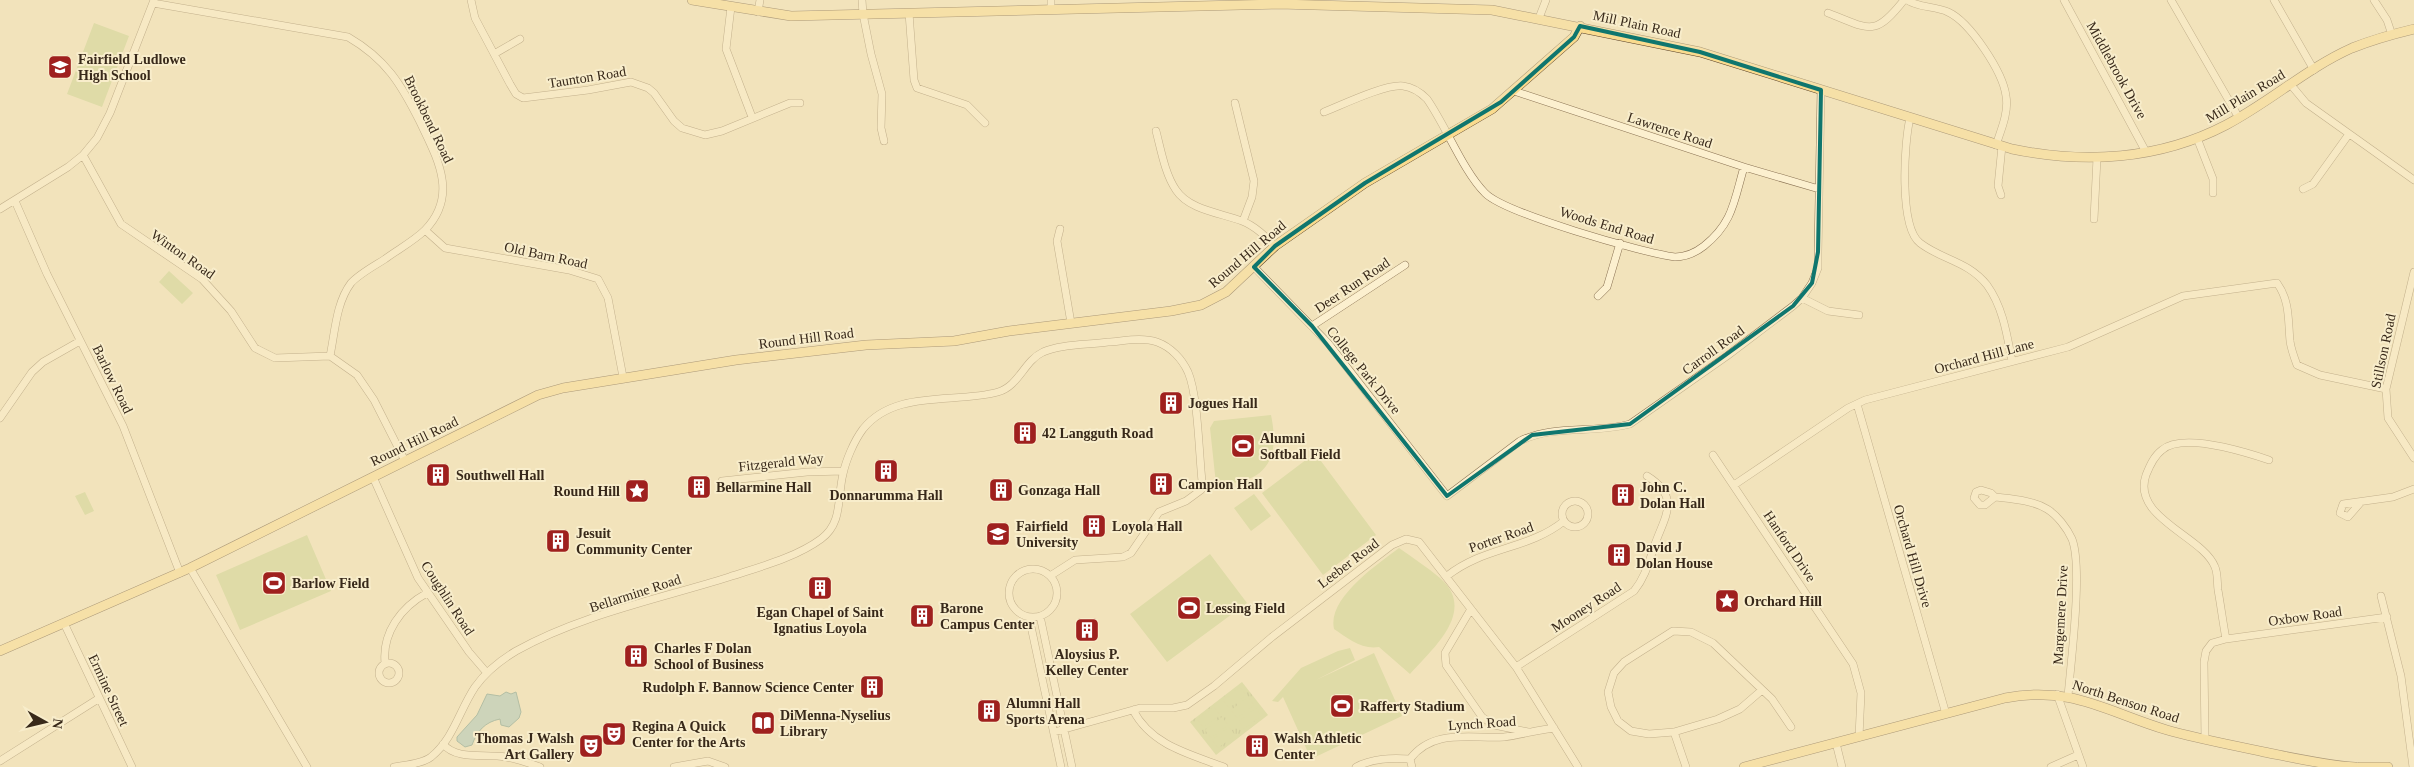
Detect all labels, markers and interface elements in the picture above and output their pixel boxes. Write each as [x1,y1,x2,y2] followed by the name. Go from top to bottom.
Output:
[1592,8,1682,41] street label: Mill Plain Road
[2084,19,2149,121] street label: Middlebrook Drive
[78,52,186,83] place label: Fairfield Ludlowe High School
[47,54,73,80] school or university icon: Fairfield Ludlowe High School
[547,64,627,91] street label: Taunton Road
[2203,67,2287,126] street label: Mill Plain Road
[401,73,456,165] street label: Brookbend Road
[1626,110,1714,151] street label: Lawrence Road
[1558,204,1656,247] street label: Woods End Road
[1206,218,1289,291] street label: Round Hill Road
[148,227,218,282] street label: Winton Road
[503,239,589,272] street label: Old Barn Road
[1312,255,1393,316] street label: Deer Run Road
[2368,312,2399,390] street label: Stillson Road
[1679,323,1747,378] street label: Carroll Road
[1324,324,1403,417] street label: College Park Drive
[758,325,854,352] street label: Round Hill Road
[1933,336,2036,377] street label: Orchard Hill Lane
[90,343,136,416] street label: Barlow Road
[1158,390,1184,416] building icon: Jogues Hall
[1188,396,1258,411] place label: Jogues Hall
[368,414,461,469] street label: Round Hill Road
[1012,420,1038,446] building icon: 42 Langguth Road
[1042,426,1153,441] place label: 42 Langguth Road
[1260,431,1341,462] place label: Alumni Softball Field
[1230,433,1256,459] sports icon: Alumni Softball Field
[738,451,824,474] street label: Fitzgerald Way
[873,458,899,484] building icon: Donnarumma Hall
[425,462,451,488] building icon: Southwell Hall
[456,468,544,483] place label: Southwell Hall
[1148,471,1174,497] building icon: Campion Hall
[686,474,712,500] building icon: Bellarmine Hall
[988,477,1014,503] building icon: Gonzaga Hall
[1178,477,1263,492] place label: Campion Hall
[624,478,650,504] place icon: Round Hill
[716,480,811,495] place label: Bellarmine Hall
[1640,480,1705,511] place label: John C. Dolan Hall
[1610,482,1636,508] building icon: John C. Dolan Hall
[1018,483,1100,498] place label: Gonzaga Hall
[553,484,620,499] place label: Round Hill
[829,488,943,503] place label: Donnarumma Hall
[1891,503,1934,609] street label: Orchard Hill Drive
[1760,508,1819,584] street label: Hanford Drive
[1081,513,1107,539] building icon: Loyola Hall
[1016,519,1078,550] place label: Fairfield University
[1112,519,1183,534] place label: Loyola Hall
[1467,519,1535,556] street label: Porter Road
[985,521,1011,547] school or university icon: Fairfield University
[576,526,692,557] place label: Jesuit Community Center
[545,528,571,554] building icon: Jesuit Community Center
[1315,536,1382,591] street label: Leeber Road
[1636,540,1713,571] place label: David J Dolan House
[1606,542,1632,568] building icon: David J Dolan House
[418,558,477,638] street label: Coughlin Road
[2050,565,2071,665] street label: Margemere Drive
[261,570,287,596] sports icon: Barlow Field
[588,572,683,615] street label: Bellarmine Road
[807,575,833,601] building icon: Egan Chapel of Saint Ignatius Loyola
[292,576,370,591] place label: Barlow Field
[1549,579,1624,635] street label: Mooney Road
[1714,588,1740,614] place icon: Orchard Hill
[1744,594,1822,609] place label: Orchard Hill
[1176,595,1202,621] sports icon: Lessing Field
[940,601,1035,632] place label: Barone Campus Center
[1206,601,1285,616] place label: Lessing Field
[909,603,935,629] building icon: Barone Campus Center
[2267,604,2343,629] street label: Oxbow Road
[756,605,884,636] place label: Egan Chapel of Saint Ignatius Loyola
[1074,617,1100,643] building icon: Aloysius P. Kelley Center
[654,641,764,672] place label: Charles F Dolan School of Business
[623,643,649,669] building icon: Charles F Dolan School of Business
[1046,647,1128,678] place label: Aloysius P. Kelley Center
[85,652,132,729] street label: Ermine Street
[859,674,885,700] building icon: Rudolph F. Bannow Science Center
[2071,677,2181,726] street label: North Benson Road
[643,680,854,695] place label: Rudolph F. Bannow Science Center
[1329,693,1355,719] sports icon: Rafferty Stadium
[1006,696,1085,727] place label: Alumni Hall Sports Arena
[20,697,70,747] north arrow
[976,698,1002,724] building icon: Alumni Hall Sports Arena
[1360,699,1465,714] place label: Rafferty Stadium
[780,708,891,739] place label: DiMenna-Nyselius Library
[750,710,776,736] library icon: DiMenna-Nyselius Library
[1448,714,1516,733] street label: Lynch Road
[49,718,66,730] text: N
[632,719,746,750] place label: Regina A Quick Center for the Arts
[601,721,627,747] theatre icon: Regina A Quick Center for the Arts
[475,731,574,762] place label: Thomas J Walsh Art Gallery
[1274,731,1362,762] place label: Walsh Athletic Center
[578,733,604,759] theatre icon: Thomas J Walsh Art Gallery
[1244,733,1270,759] building icon: Walsh Athletic Center

